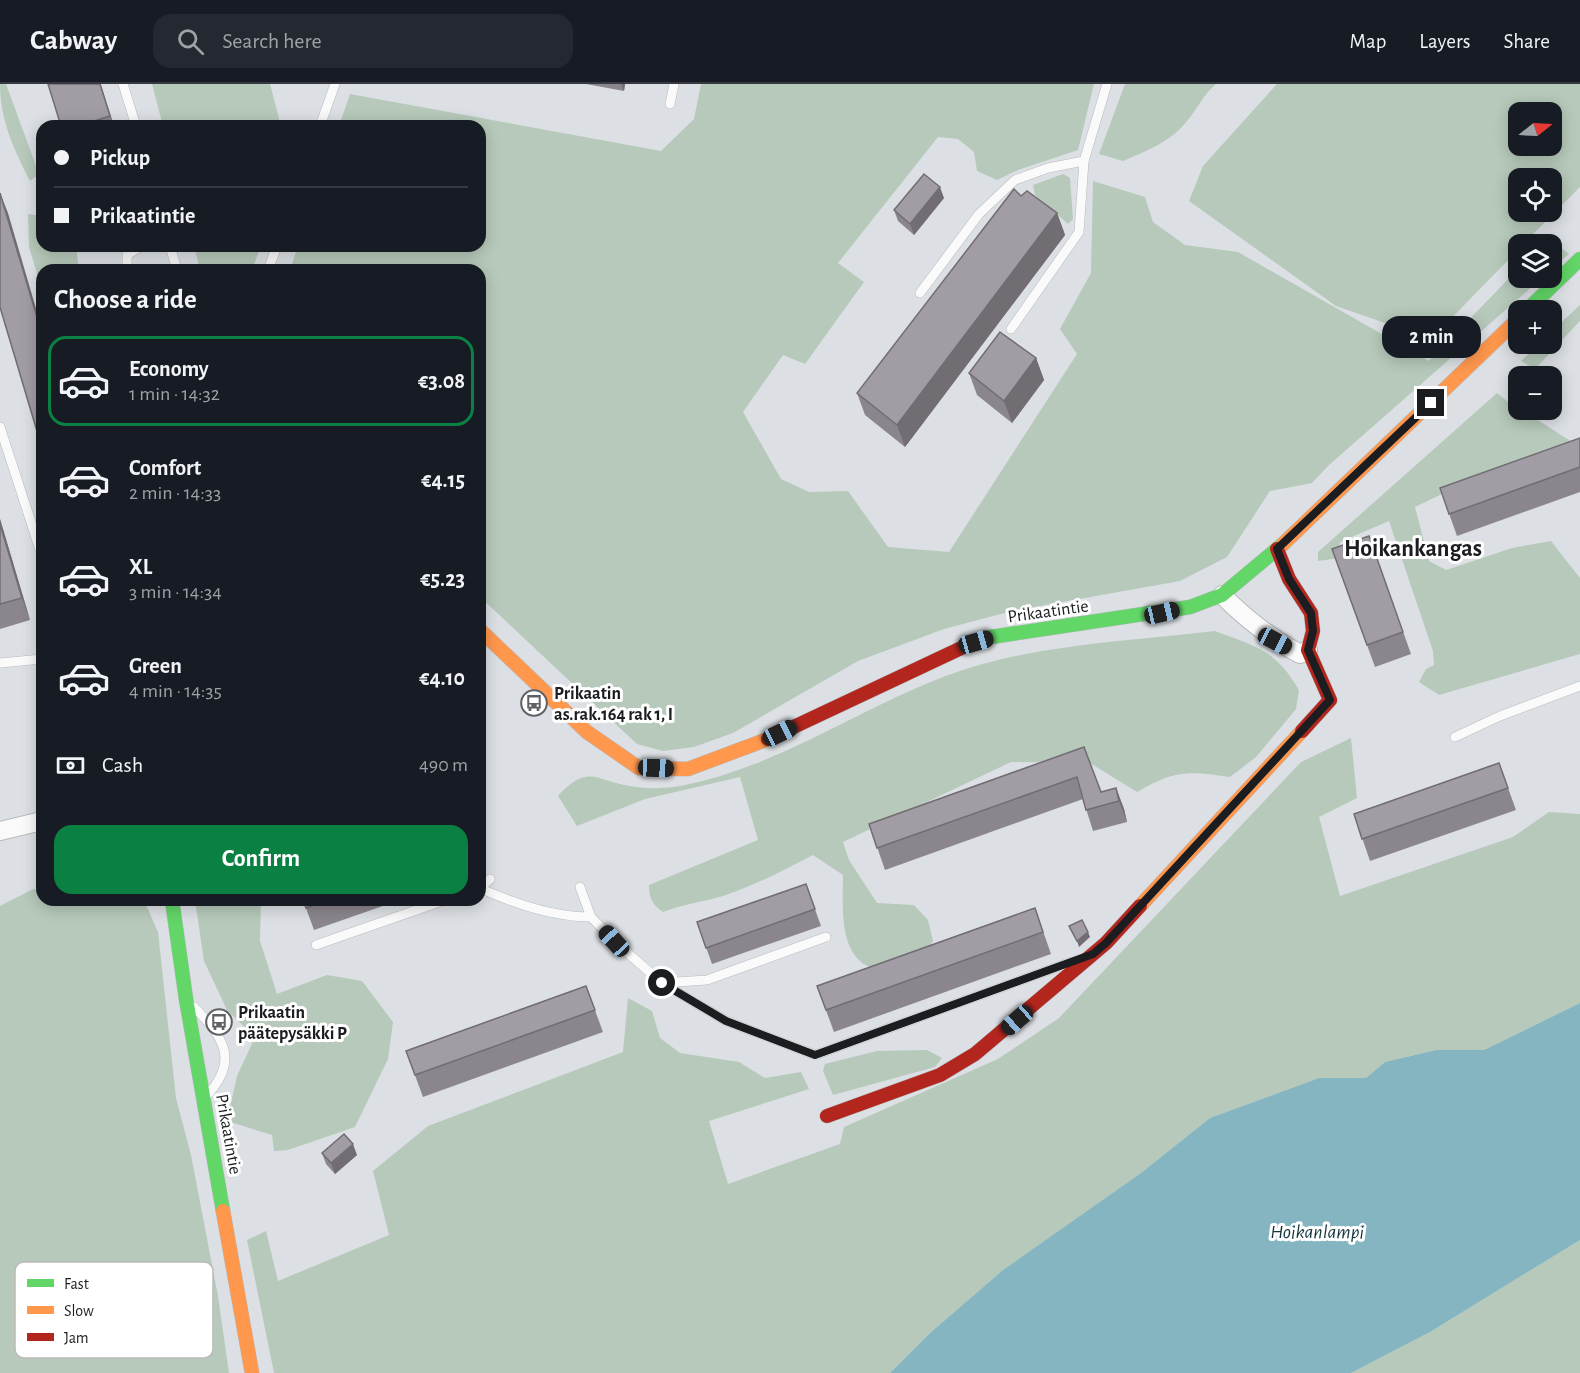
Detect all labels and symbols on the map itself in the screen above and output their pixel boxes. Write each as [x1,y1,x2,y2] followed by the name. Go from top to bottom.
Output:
[1508,102,1562,156] north arrow
[1382,316,1480,358] callout: 2 min
[1417,389,1444,416] route end
[1344,537,1482,561] district label: Hoikankangas
[1007,597,1090,627] street label: Prikaatintie
[1142,600,1182,626] car
[1255,625,1295,657] car
[956,628,996,656] car
[554,685,673,724] place label: Prikaatin as.rak.164 rak 1, I
[519,688,549,718] bus stop icon: Prikaatin as.rak.164 rak 1, I
[760,717,800,749] car
[638,758,674,778] car
[595,922,633,960] car
[648,969,675,996] route start
[998,1001,1036,1039] car
[238,1004,347,1043] place label: Prikaatin päätepysäkki P
[204,1007,234,1037] bus stop icon: Prikaatin päätepysäkki P
[212,1092,244,1176] street label: Prikaatintie
[1270,1222,1364,1242] water label: Hoikanlampi
[15,1262,213,1358] legend
[64,1276,89,1292] text: Fast
[64,1303,94,1319] text: Slow
[64,1330,89,1346] text: Jam

